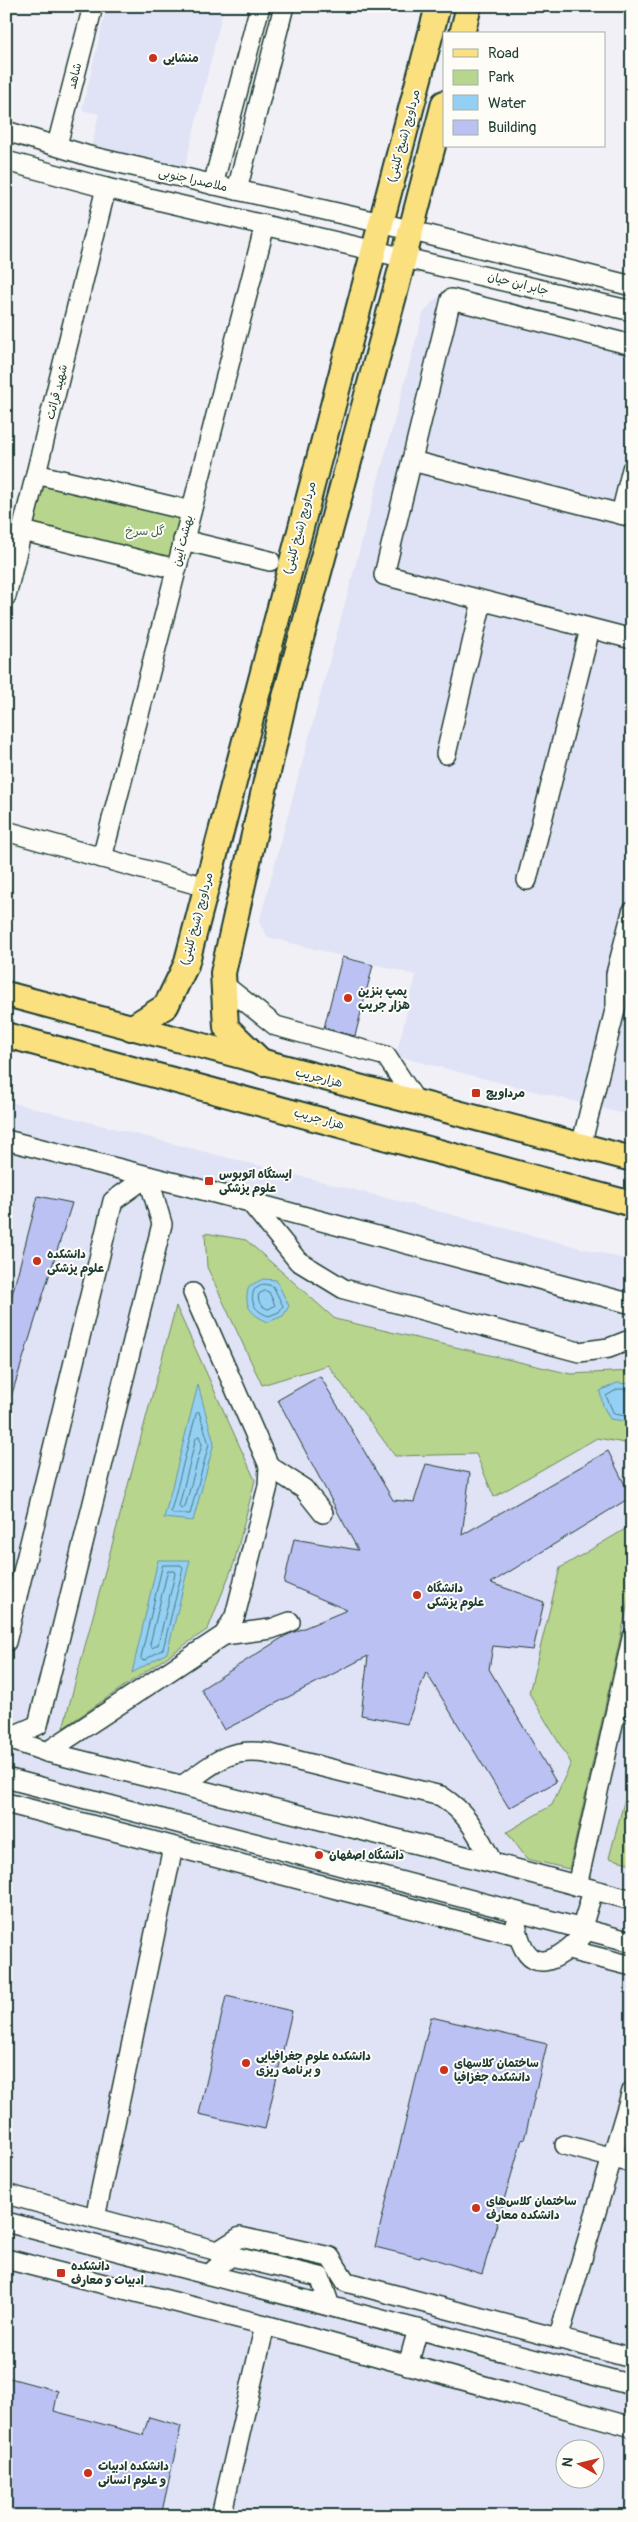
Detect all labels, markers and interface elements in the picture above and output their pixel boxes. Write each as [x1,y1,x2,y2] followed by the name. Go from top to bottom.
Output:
[443,32,606,148] legend
[488,44,519,63] text: Road
[163,51,199,66] place label: منشایی
[147,52,159,64] marker: منشایی
[65,61,85,91] street label: شاهد
[488,68,515,87] text: Park
[384,88,425,185] street label: مرداویج (شیخ کلینی)
[488,94,527,113] text: Water
[488,118,536,137] text: Building
[157,165,229,195] street label: ملاصدرا جنوبی
[486,269,550,299] street label: جابر ابن حیان
[43,363,71,421] street label: شهید قرائت
[280,480,321,577] street label: مرداویج (شیخ کلینی)
[169,514,197,568] street label: بهشت آیین
[125,524,165,540] park label: گل سرخ
[177,871,218,968] street label: مرداویج (شیخ کلینی)
[358,984,410,1013] place label: پمپ بنزین هزار جریب
[342,992,354,1004] marker: پمپ بنزین هزار جریب
[294,1065,344,1091] street label: هزارجریب
[486,1086,525,1101] place label: مرداویج
[470,1087,482,1099] marker: مرداویج
[292,1105,346,1133] street label: هزار جریب
[219,1166,292,1197] place label: ایستگاه اتوبوس علوم پزشکی
[203,1175,215,1187] marker: ایستگاه اتوبوس علوم پزشکی
[47,1247,105,1277] place label: دانشکده علوم پزشکی
[31,1255,43,1267] marker: دانشکده علوم پزشکی
[427,1580,485,1611] place label: دانشگاه علوم پزشکی
[411,1589,423,1601] marker: دانشگاه علوم پزشکی
[329,1847,405,1863] place label: دانشگاه اصفهان
[313,1849,325,1861] marker: دانشگاه اصفهان
[256,2049,371,2078] place label: دانشکده علوم جغرافیایی و برنامه ریزی
[454,2056,539,2085] place label: ساختمان کلاسهای دانشکده جغزافیا
[240,2057,252,2069] marker: دانشکده علوم جغرافیایی و برنامه ریزی
[438,2064,450,2076] marker: ساختمان کلاسهای دانشکده جغزافیا
[486,2194,577,2223] place label: ساختمان کلاس‌های دانشکده معارف
[470,2202,482,2214] marker: ساختمان کلاس‌های دانشکده معارف
[71,2259,144,2288] place label: دانشکده ادبیات و معارف
[55,2267,67,2279] marker: دانشکده ادبیات و معارف
[556,2440,606,2490] north arrow
[559,2456,577,2468] text: N
[98,2459,169,2489] place label: دانشکده ادبیات و علوم انسانی
[82,2467,94,2479] marker: دانشکده ادبیات و علوم انسانی

